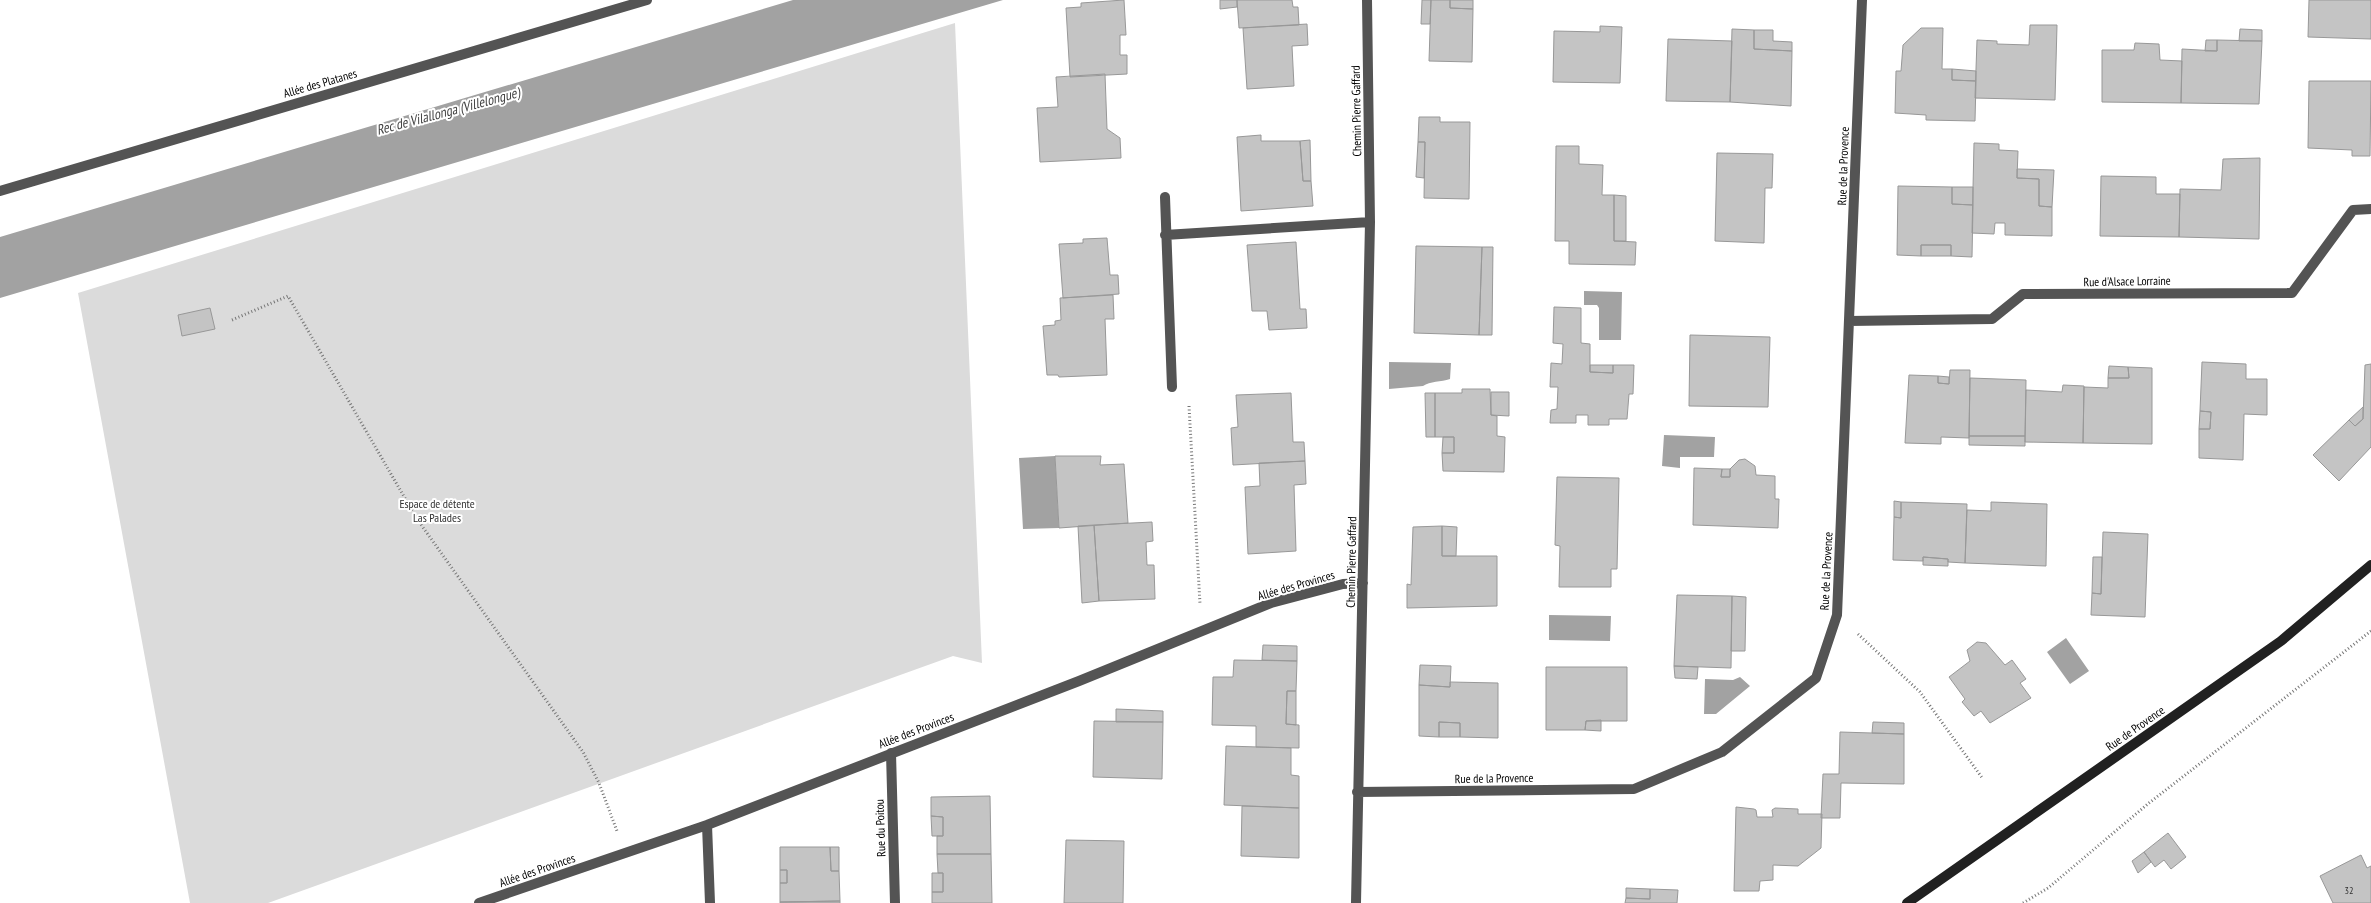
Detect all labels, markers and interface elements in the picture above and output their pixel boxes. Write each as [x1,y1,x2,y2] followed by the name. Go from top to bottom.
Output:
[282,65,358,101] street label: Allée des Platanes
[1348,65,1364,157] street label: Chemin Pierre Gaffard
[374,83,523,139] water label: Rec de Vilallonga (Villelongue)
[1834,126,1852,206] street label: Rue de la Provence
[2083,273,2171,289] street label: Rue d'Alsace Lorraine
[399,496,475,525] park label: Espace de détente Las Palades
[1343,516,1359,608] street label: Chemin Pierre Gaffard
[1816,531,1836,611] street label: Rue de la Provence
[1256,567,1336,603] street label: Allée des Provinces
[2103,702,2167,754] street label: Rue de Provence
[876,709,956,751] street label: Allée des Provinces
[1455,770,1533,786] street label: Rue de la Provence
[871,799,889,857] street label: Rue du Poitou
[497,850,577,890] street label: Allée des Provinces
[2345,884,2354,897] house number: 32

